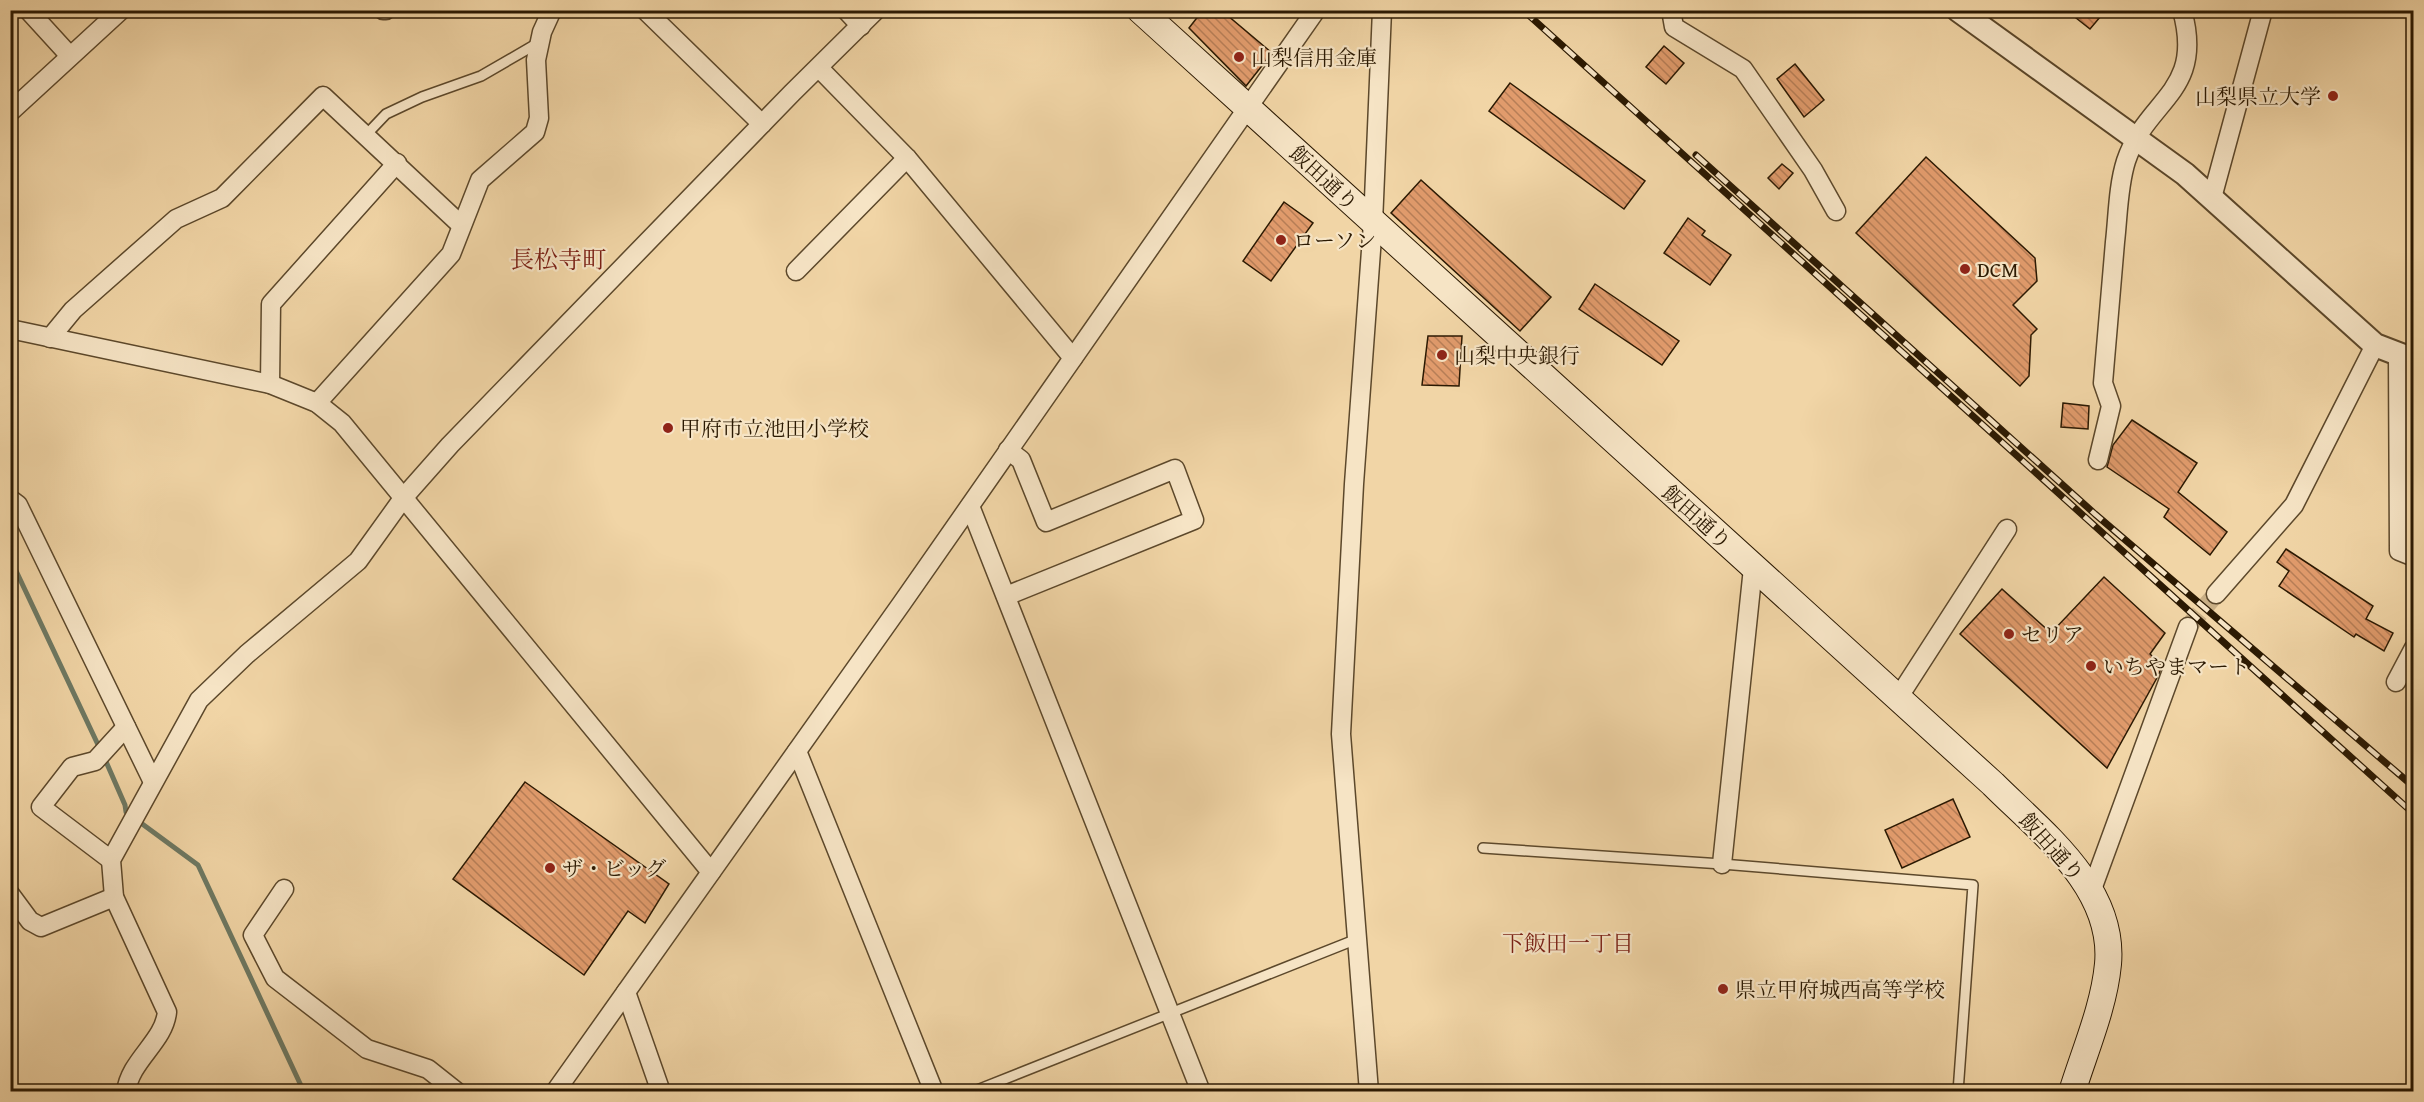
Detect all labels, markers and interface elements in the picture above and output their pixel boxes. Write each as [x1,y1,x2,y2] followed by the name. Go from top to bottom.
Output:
[1251,42,1377,73] place label: 山梨信用金庫
[1232,50,1246,64] marker: 山梨信用金庫
[2195,81,2321,112] place label: 山梨県立大学
[2326,89,2340,103] marker: 山梨県立大学
[1283,138,1365,218] street label: 飯田通り
[1293,225,1376,256] place label: ローソン
[1274,233,1288,247] marker: ローソン
[510,242,606,277] district label: 長松寺町
[1977,254,2018,285] place label: DCM
[1958,262,1972,276] marker: DCM
[1454,340,1580,371] place label: 山梨中央銀行
[1435,348,1449,362] marker: 山梨中央銀行
[680,413,869,444] place label: 甲府市立池田小学校
[661,421,675,435] marker: 甲府市立池田小学校
[1655,477,1739,557] street label: 飯田通り
[2021,619,2084,650] place label: セリア
[2002,627,2016,641] marker: セリア
[2103,651,2250,682] place label: いちやまマート
[2084,659,2098,673] marker: いちやまマート
[2012,805,2092,889] street label: 飯田通り
[562,853,666,884] place label: ザ・ビッグ
[543,861,557,875] marker: ザ・ビッグ
[1502,927,1634,959] district label: 下飯田一丁目
[1735,974,1945,1005] place label: 県立甲府城西高等学校
[1716,982,1730,996] marker: 県立甲府城西高等学校

